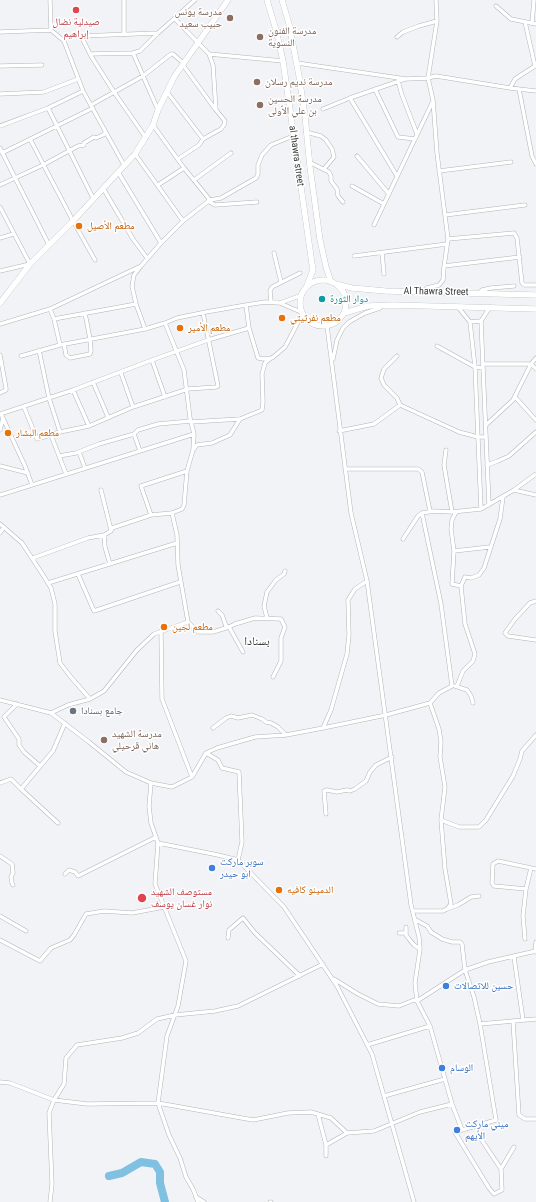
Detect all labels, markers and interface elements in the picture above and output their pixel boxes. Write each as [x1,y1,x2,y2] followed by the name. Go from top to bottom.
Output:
[71,5,81,15] marker: صيدلية نضال إبراهيم
[174,6,222,30] place label: مدرسة يونس حبيب سعيد
[225,13,235,23] marker: مدرسة يونس حبيب سعيد
[52,16,100,40] place label: صيدلية نضال إبراهيم
[268,25,316,48] place label: مدرسة الفنون النسوية
[255,32,265,42] marker: مدرسة الفنون النسوية
[265,76,332,88] place label: مدرسة نديم رسلان
[252,77,262,87] marker: مدرسة نديم رسلان
[268,93,322,116] place label: مدرسة الحسين بن علي الأولى
[255,100,265,110] marker: مدرسة الحسين بن علي الأولى
[286,125,306,187] street label: al thawra street
[87,220,134,232] place label: مطعم الأصيل
[74,221,84,231] marker: مطعم الأصيل
[403,285,469,299] street label: Al Thawra Street
[330,293,368,305] place label: دوار الثورة
[317,294,327,304] marker: دوار الثورة
[290,312,341,324] place label: مطعم نفرتيتي
[277,313,287,323] marker: مطعم نفرتيتي
[188,322,230,334] place label: مطعم الأمير
[175,323,185,333] marker: مطعم الأمير
[16,427,59,439] place label: مطعم البشار
[3,428,13,438] marker: مطعم البشار
[172,621,213,633] place label: مطعم لجين
[159,622,169,632] marker: مطعم لجين
[244,635,270,649] district label: بسنادا
[81,705,123,717] place label: جامع بسنادا
[68,706,78,716] marker: جامع بسنادا
[112,728,162,752] place label: مدرسة الشهيد هاني قرحيلي
[99,735,109,745] marker: مدرسة الشهيد هاني قرحيلي
[220,856,264,880] place label: سوبر ماركت ابو حيدر
[207,863,217,873] marker: سوبر ماركت ابو حيدر
[287,884,333,896] place label: الدمينو كافيه
[274,885,284,895] marker: الدمينو كافيه
[151,886,212,910] place label: مستوصف الشهيد نوار غسان يوسف
[136,892,148,904] marker: مستوصف الشهيد نوار غسان يوسف
[454,980,514,992] place label: حسين للاتصالات
[441,981,451,991] marker: حسين للاتصالات
[450,1062,473,1074] place label: الوسام
[437,1063,447,1073] marker: الوسام
[465,1118,509,1142] place label: ميني ماركت الأيهم
[452,1125,462,1135] marker: ميني ماركت الأيهم

